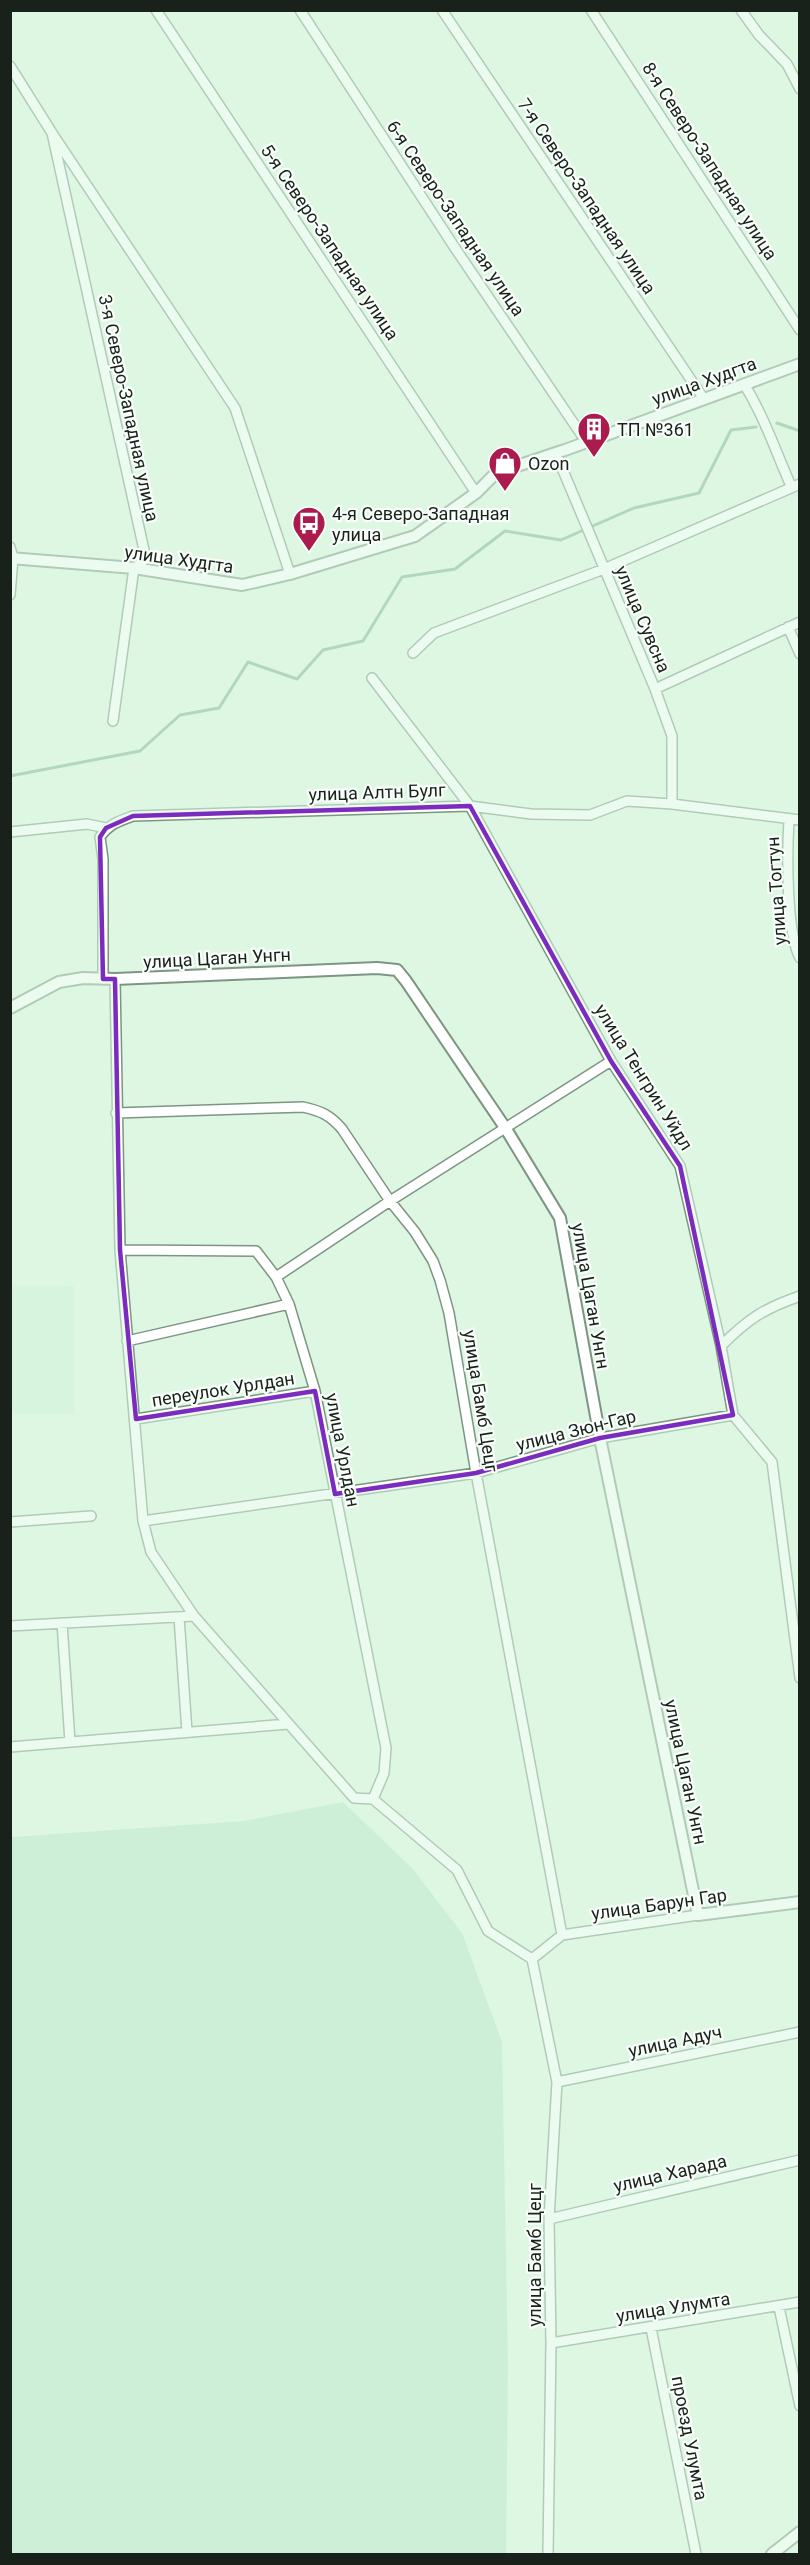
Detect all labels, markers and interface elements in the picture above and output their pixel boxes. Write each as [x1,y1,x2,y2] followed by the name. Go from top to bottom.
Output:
[638,58,782,264] street label: 8-я Северо-Западная улица
[514,94,660,298] street label: 7-я Северо-Западная улица
[383,116,529,320] street label: 6-я Северо-Западная улица
[257,140,403,344] street label: 5-я Северо-Западная улица
[95,293,163,523] street label: 3-я Северо-Западная улица
[649,352,759,410] street label: улица Худгта
[576,411,612,458] building icon: ТП №361
[617,419,694,440] place label: ТП №361
[487,445,523,492] shop icon: Ozon
[528,453,569,474] place label: Ozon
[332,503,509,545] place label: 4-я Северо-Западная улица
[291,505,327,552] bus stop icon: 4-я Северо-Западная улица
[123,541,235,577] street label: улица Худгта
[611,562,675,676] street label: улица Сувсна
[308,779,446,805] street label: улица Алтн Булг
[762,836,790,946] street label: улица Тогтун
[143,944,291,972] street label: улица Цаган Унгн
[590,1000,698,1154] street label: улица Тенгрин Уйдл
[568,1221,614,1371] street label: улица Цаган Унгн
[459,1328,503,1474] street label: улица Бамб Цецг
[150,1367,296,1411] street label: переулок Урлдан
[322,1391,364,1509] street label: улица Урлдан
[514,1405,638,1455] street label: улица Зюн-Гар
[660,1698,712,1846] street label: улица Цаган Унгн
[590,1884,728,1924] street label: улица Барун Гар
[626,2021,724,2061] street label: улица Адуч
[611,2150,729,2196] street label: улица Харада
[524,2183,545,2327] street label: улица Бамб Цецг
[614,2288,732,2326] street label: улица Улумта
[668,2374,712,2502] street label: проезд Улумта

